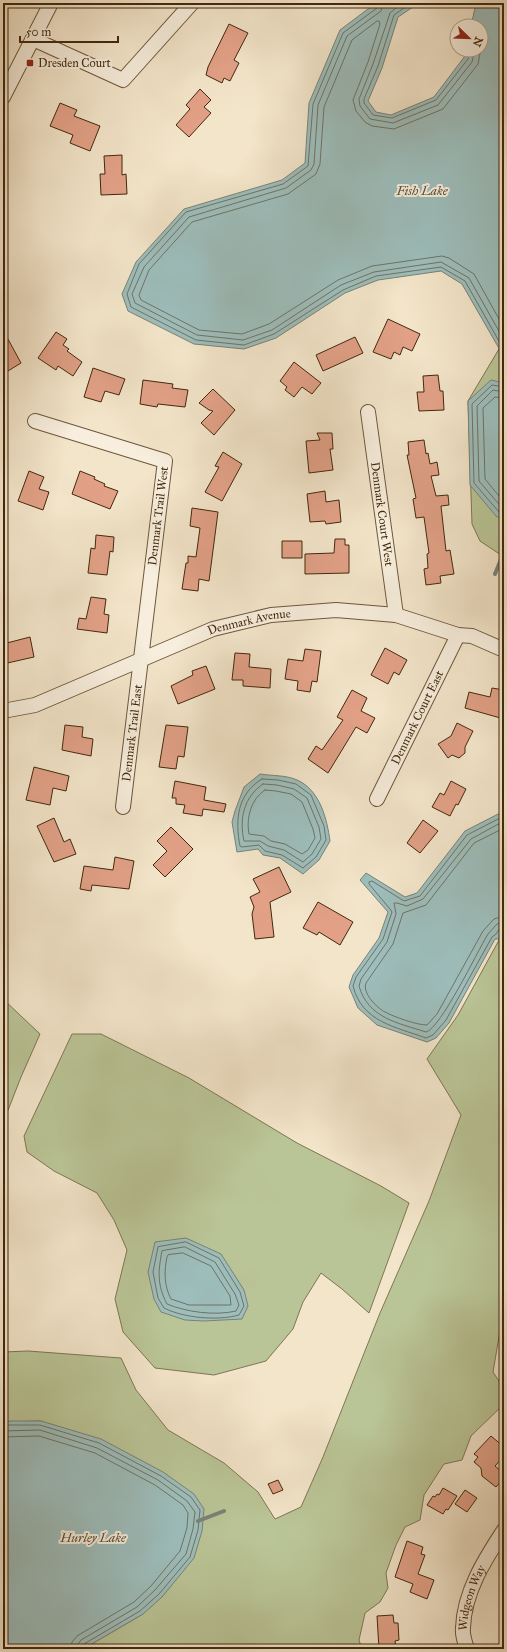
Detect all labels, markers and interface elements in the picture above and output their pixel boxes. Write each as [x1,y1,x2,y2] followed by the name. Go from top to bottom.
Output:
[20,18,118,44] scale bar
[449,18,489,58] north arrow
[26,25,51,39] text: 50 m
[470,35,486,49] text: N
[38,56,112,70] place label: Dresden Court
[25,58,35,68] marker: Dresden Court
[395,183,449,199] water label: Fish Lake
[368,461,396,568] street label: Denmark Court West
[145,465,171,566] street label: Denmark Trail West
[205,607,291,638] street label: Denmark Avenue
[388,667,447,767] street label: Denmark Court East
[119,683,145,782] street label: Denmark Trail East
[59,1530,127,1546] water label: Hurley Lake
[456,1562,488,1631] street label: Widgeon Way

